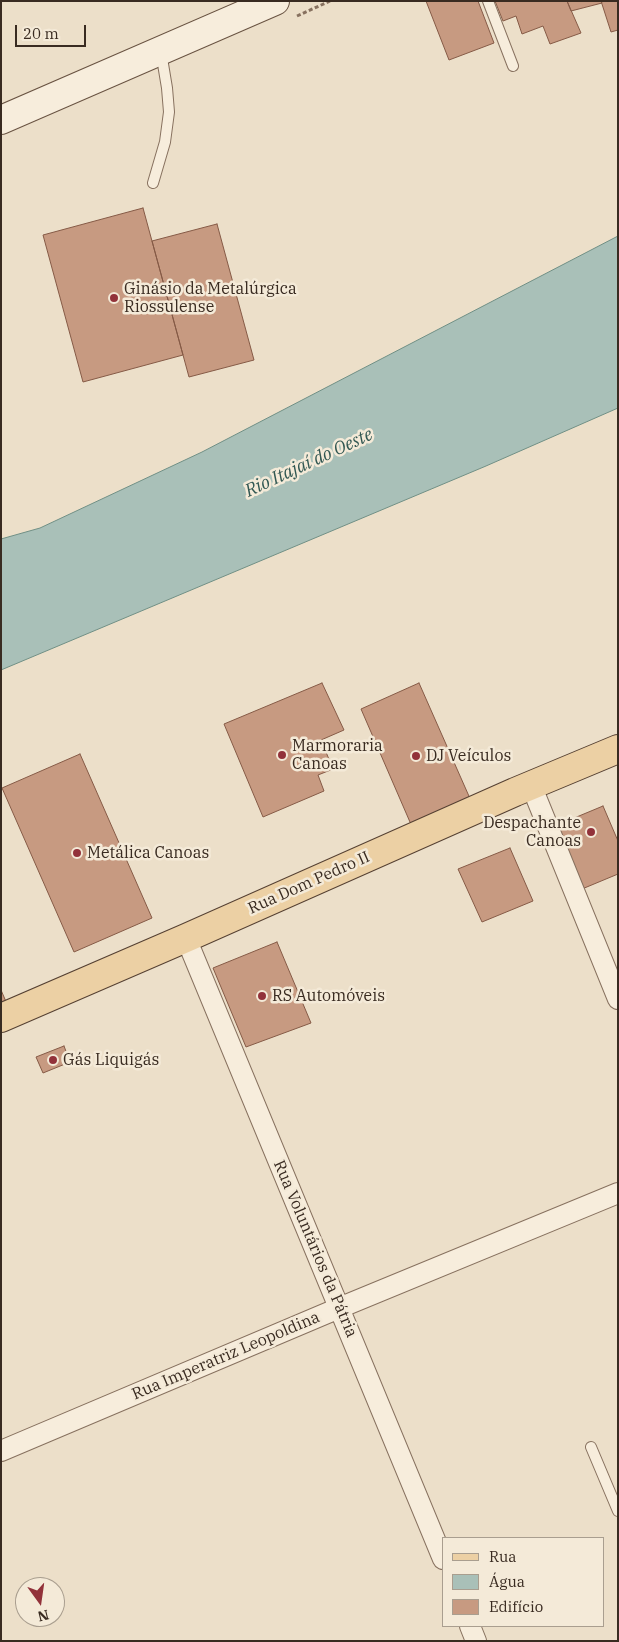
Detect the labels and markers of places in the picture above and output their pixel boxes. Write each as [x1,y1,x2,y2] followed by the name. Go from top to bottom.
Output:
[124,279,297,317] place label: Ginásio da Metalúrgica Riossulense
[108,292,120,304] marker: Ginásio da Metalúrgica Riossulense
[292,736,383,774] place label: Marmoraria Canoas
[426,746,511,766] place label: DJ Veículos
[276,749,288,761] marker: Marmoraria Canoas
[410,750,422,762] marker: DJ Veículos
[483,813,581,851] place label: Despachante Canoas
[585,826,597,838] marker: Despachante Canoas
[87,843,209,863] place label: Metálica Canoas
[71,847,83,859] marker: Metálica Canoas
[272,986,385,1006] place label: RS Automóveis
[256,990,268,1002] marker: RS Automóveis
[63,1050,159,1070] place label: Gás Liquigás
[47,1054,59,1066] marker: Gás Liquigás

